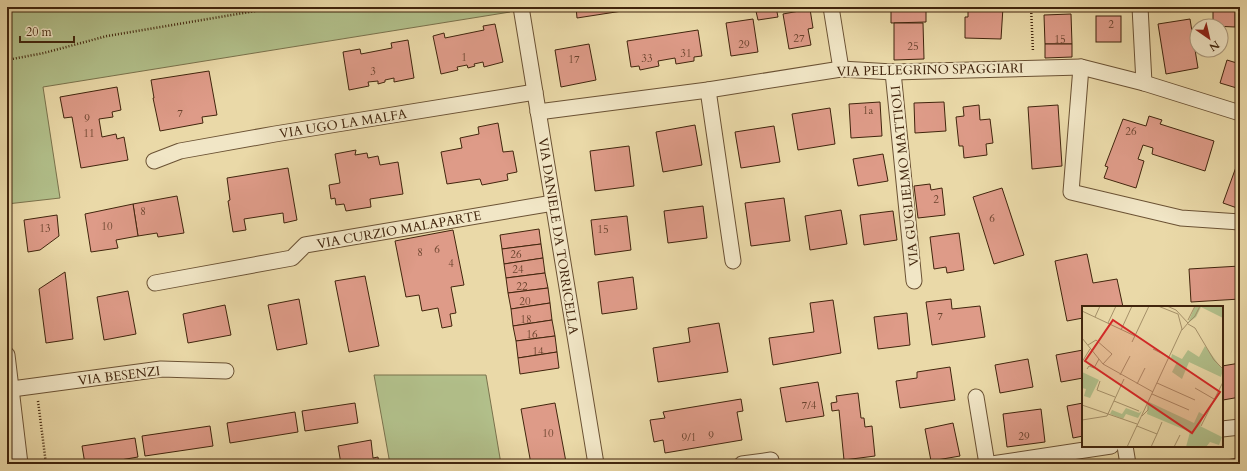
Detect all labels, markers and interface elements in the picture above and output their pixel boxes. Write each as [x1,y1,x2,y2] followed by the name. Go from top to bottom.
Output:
[1108,17,1114,32] house number: 2
[20,18,74,44] scale bar
[1189,18,1229,58] north arrow
[26,24,53,40] text: 20 m
[793,31,805,46] house number: 27
[1054,32,1066,47] house number: 15
[738,37,750,52] house number: 29
[1206,37,1222,55] text: N
[907,39,919,54] house number: 25
[680,46,692,61] house number: 31
[461,50,467,65] house number: 1
[641,51,653,66] house number: 33
[568,52,580,67] house number: 17
[836,59,1024,81] street label: VIA PELLEGRINO SPAGGIARI
[370,64,376,79] house number: 3
[887,85,923,267] street label: VIA GUGLIELMO MATTIOLI
[863,103,873,118] house number: 1a
[278,105,409,143] street label: VIA UGO LA MALFA
[177,106,183,121] house number: 7
[84,111,90,126] house number: 9
[1125,124,1137,139] house number: 26
[83,126,95,141] house number: 11
[534,137,583,337] street label: VIA DANIELE DA TORRICELLA
[933,192,939,207] house number: 2
[140,204,146,219] house number: 8
[315,207,483,253] street label: VIA CURZIO MALAPARTE
[989,211,995,226] house number: 6
[101,219,113,234] house number: 10
[39,221,51,236] house number: 13
[597,222,609,237] house number: 15
[434,242,440,257] house number: 6
[417,245,423,260] house number: 8
[510,247,522,262] house number: 26
[448,256,454,271] house number: 4
[512,262,524,277] house number: 24
[516,279,528,294] house number: 22
[519,294,531,309] house number: 20
[1082,306,1223,447] inset map
[937,309,943,324] house number: 7
[520,312,532,327] house number: 18
[526,327,538,342] house number: 16
[532,344,544,359] house number: 14
[77,362,161,390] street label: VIA BESENZI
[802,398,817,413] house number: 7/4
[542,426,554,441] house number: 10
[708,428,714,443] house number: 9
[1018,429,1030,444] house number: 29
[682,430,696,445] house number: 9/1

